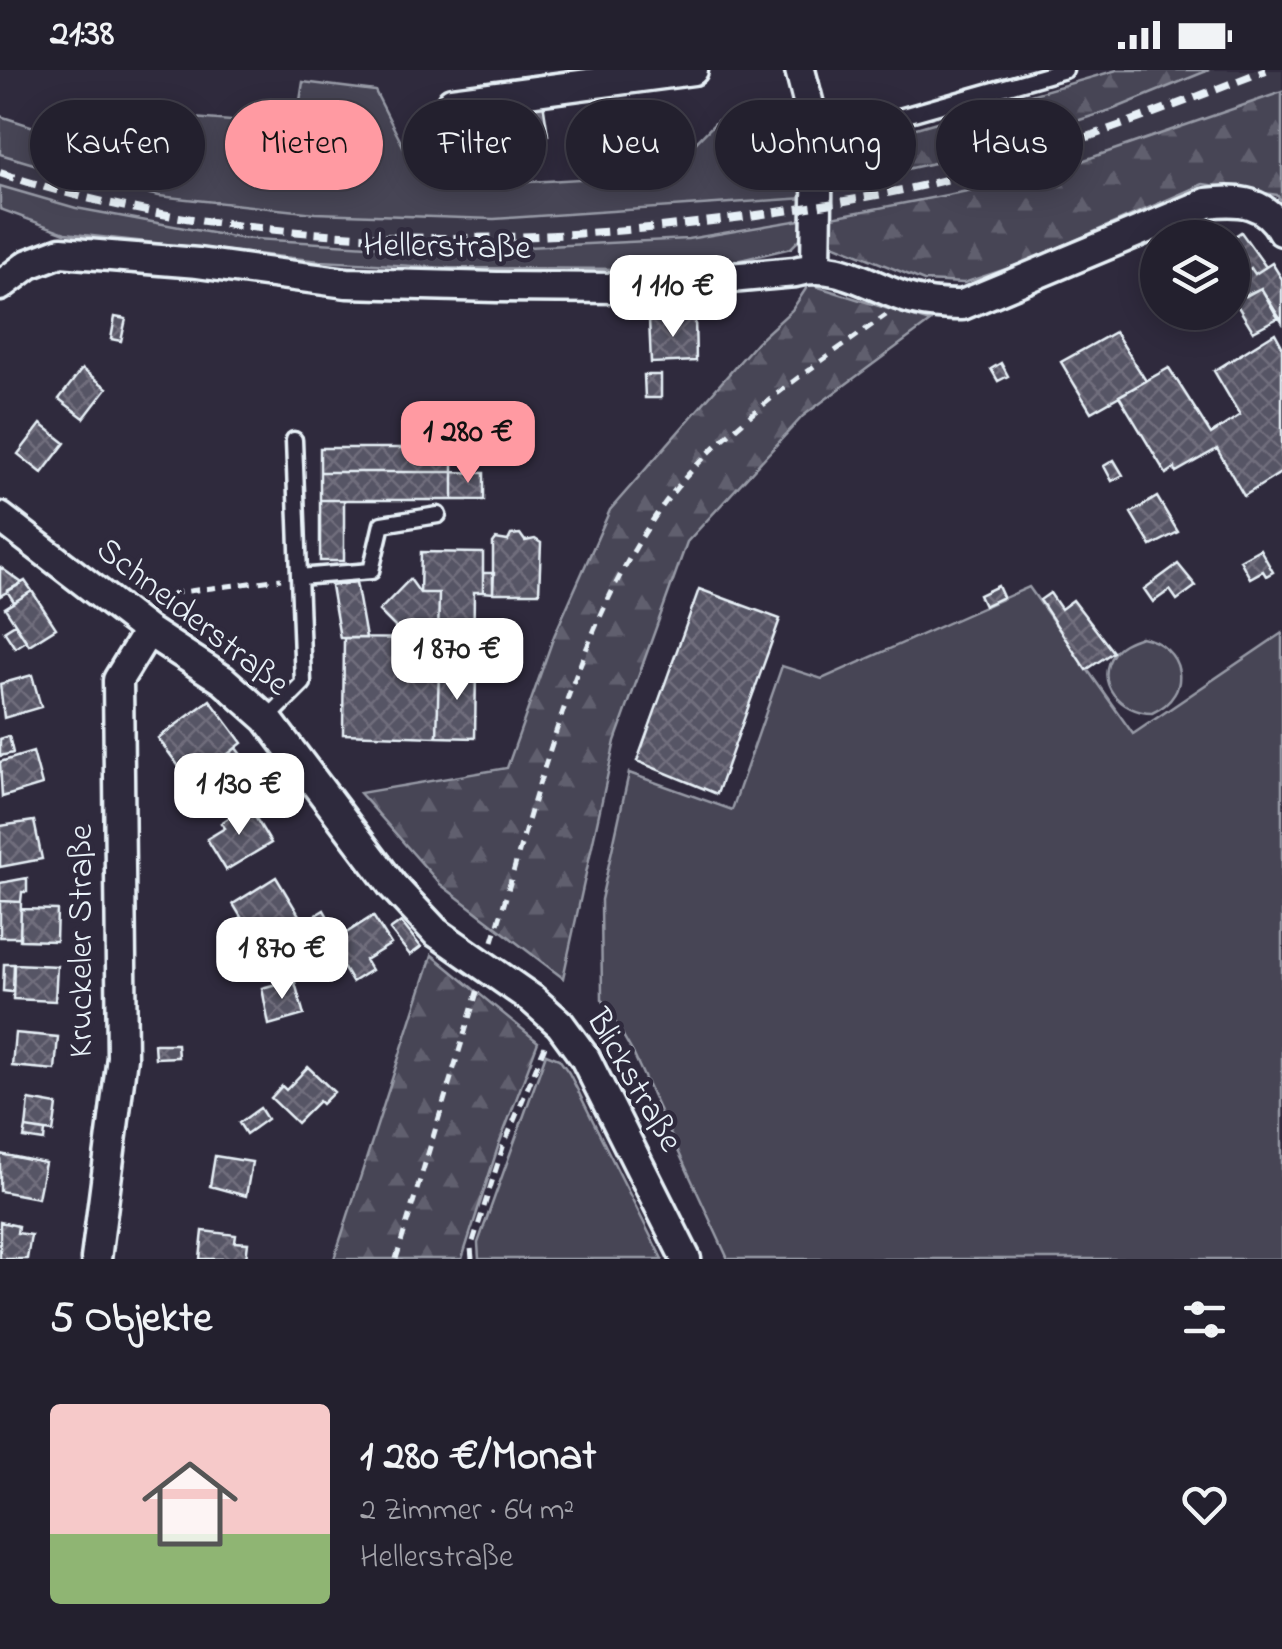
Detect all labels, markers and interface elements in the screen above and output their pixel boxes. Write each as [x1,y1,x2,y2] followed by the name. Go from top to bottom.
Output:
[50,7,114,63] text: 21:38
[30,100,205,190] chip: Kaufen
[225,100,383,190] chip: Mieten
[403,100,546,190] chip: Filter
[566,100,695,190] chip: Neu
[715,100,916,190] chip: Wohnung
[936,100,1083,190] chip: Haus
[1140,220,1250,330] map controls
[1140,220,1250,330] button: layers
[363,221,532,275] street label: Hellerstraße
[581,255,765,340] pin: 1 110 €
[632,264,714,311] text: 1 110 €
[376,401,560,486] pin: 1 280 €
[423,410,513,457] text: 1 280 €
[84,526,300,710] street label: Schneiderstraße
[365,618,549,703] pin: 1 870 €
[413,627,501,674] text: 1 870 €
[147,753,331,838] pin: 1 130 €
[196,762,282,809] text: 1 130 €
[57,824,108,1058] street label: Kruckeler Straße
[190,917,374,1002] pin: 1 870 €
[238,926,326,973] text: 1 870 €
[571,999,695,1162] street label: Blickstraße
[50,1289,212,1350] text: 5 Objekte
[1177,1292,1232,1347] icon: filters
[360,1427,596,1488] text: 1 280 €/Monat
[130,1444,250,1564] icon: home
[1177,1477,1232,1532] icon: heart
[360,1488,574,1535] text: 2 Zimmer · 64 m²
[360,1535,513,1582] text: Hellerstraße

